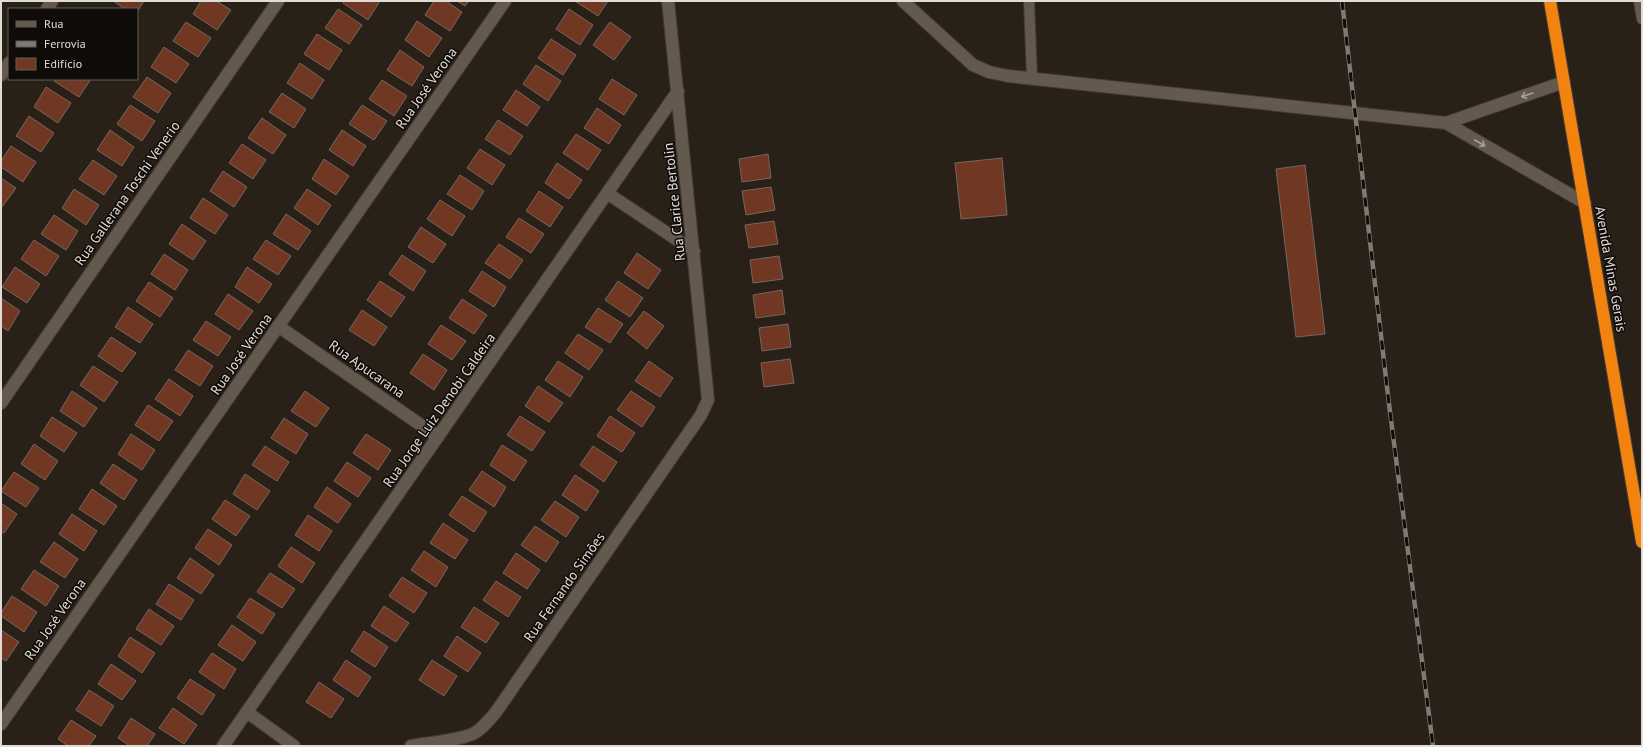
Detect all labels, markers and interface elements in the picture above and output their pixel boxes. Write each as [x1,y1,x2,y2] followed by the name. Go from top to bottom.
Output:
[8,8,138,80] legend
[44,16,63,31] text: Rua
[44,36,86,51] text: Ferrovia
[391,44,461,132] street label: Rua José Verona
[44,56,82,71] text: Edifício
[1521,92,1534,99] one-way arrow
[70,117,184,269] street label: Rua Gallerana Toschi Venerio
[1474,139,1486,147] one-way arrow
[659,142,689,262] street label: Rua Clarice Bertolin
[1591,205,1631,333] street label: Avenida Minas Gerais
[206,310,276,398] street label: Rua José Verona
[379,329,499,491] street label: Rua Jorge Luiz Denobi Caldeira
[325,336,409,402] street label: Rua Apucarana
[519,529,609,645] street label: Rua Fernando Simões
[20,575,90,663] street label: Rua José Verona

